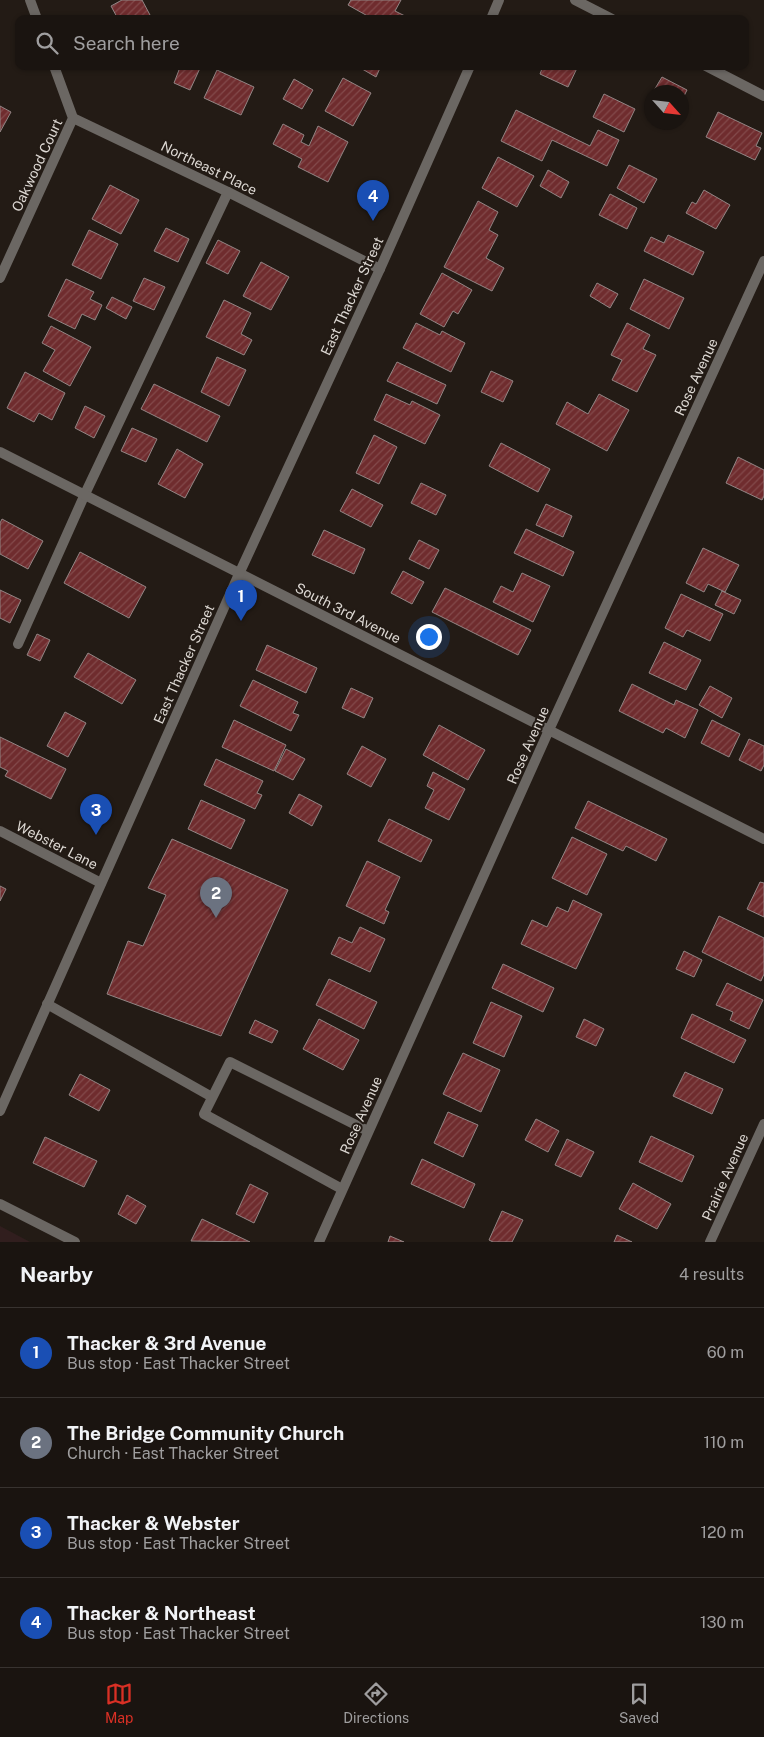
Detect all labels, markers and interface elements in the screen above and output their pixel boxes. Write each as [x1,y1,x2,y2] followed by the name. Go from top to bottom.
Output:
[15,15,749,70] search box
[33,29,61,57] icon: search
[73,32,180,54] text: Search here
[644,85,689,130] north arrow
[8,116,66,214] street label: Oakwood Court
[158,138,260,198] street label: Northeast Place
[357,180,389,221] pin: 4
[318,234,386,358] street label: East Thacker Street
[671,336,721,418] street label: Rose Avenue
[293,579,404,647] street label: South 3rd Avenue
[225,580,257,621] pin: 1
[150,602,218,726] street label: East Thacker Street
[416,624,442,650] your location
[504,704,552,786] street label: Rose Avenue
[80,794,112,835] pin: 3
[13,818,101,872] street label: Webster Lane
[200,877,232,918] pin: 2
[337,1074,385,1156] street label: Rose Avenue
[699,1131,751,1223] street label: Prairie Avenue
[20,1262,93,1287] text: Nearby
[679,1265,744,1284] text: 4 results
[67,1332,267,1354] text: Thacker & 3rd Avenue
[33,1343,39,1362] text: 1
[707,1343,744,1362] text: 60 m
[67,1354,290,1373] text: Bus stop · East Thacker Street
[67,1422,344,1444] text: The Bridge Community Church
[31,1433,41,1452] text: 2
[703,1433,744,1452] text: 110 m
[67,1444,279,1463] text: Church · East Thacker Street
[67,1512,240,1534] text: Thacker & Webster
[31,1523,41,1542] text: 3
[700,1523,744,1542] text: 120 m
[67,1534,290,1553] text: Bus stop · East Thacker Street
[67,1602,256,1624] text: Thacker & Northeast
[31,1613,41,1632] text: 4
[700,1613,744,1632] text: 130 m
[67,1624,290,1643] text: Bus stop · East Thacker Street
[105,1680,133,1726] tab: Map
[343,1680,409,1726] tab: Directions
[619,1680,659,1726] tab: Saved

